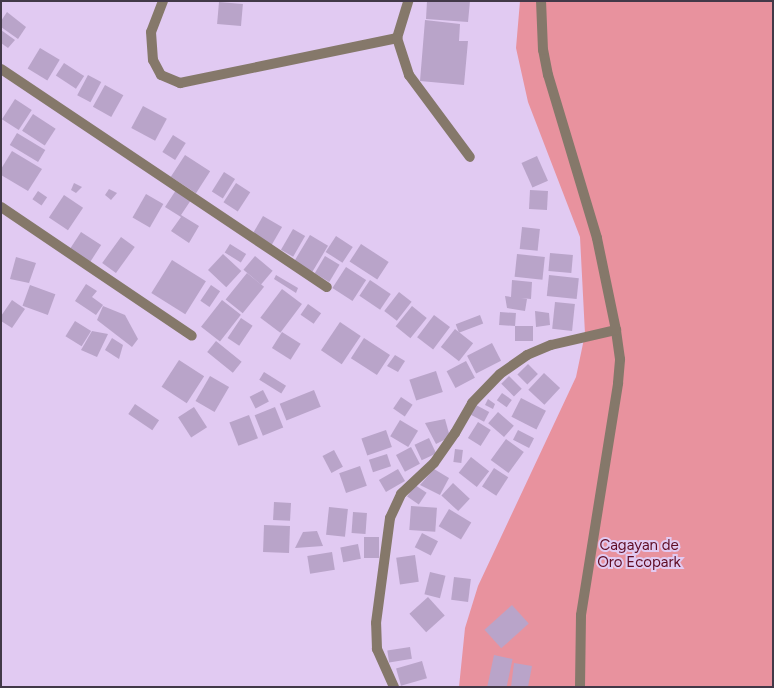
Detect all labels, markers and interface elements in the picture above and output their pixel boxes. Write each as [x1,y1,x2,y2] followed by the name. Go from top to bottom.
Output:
[597,536,681,571] park label: Cagayan de Oro Ecopark

